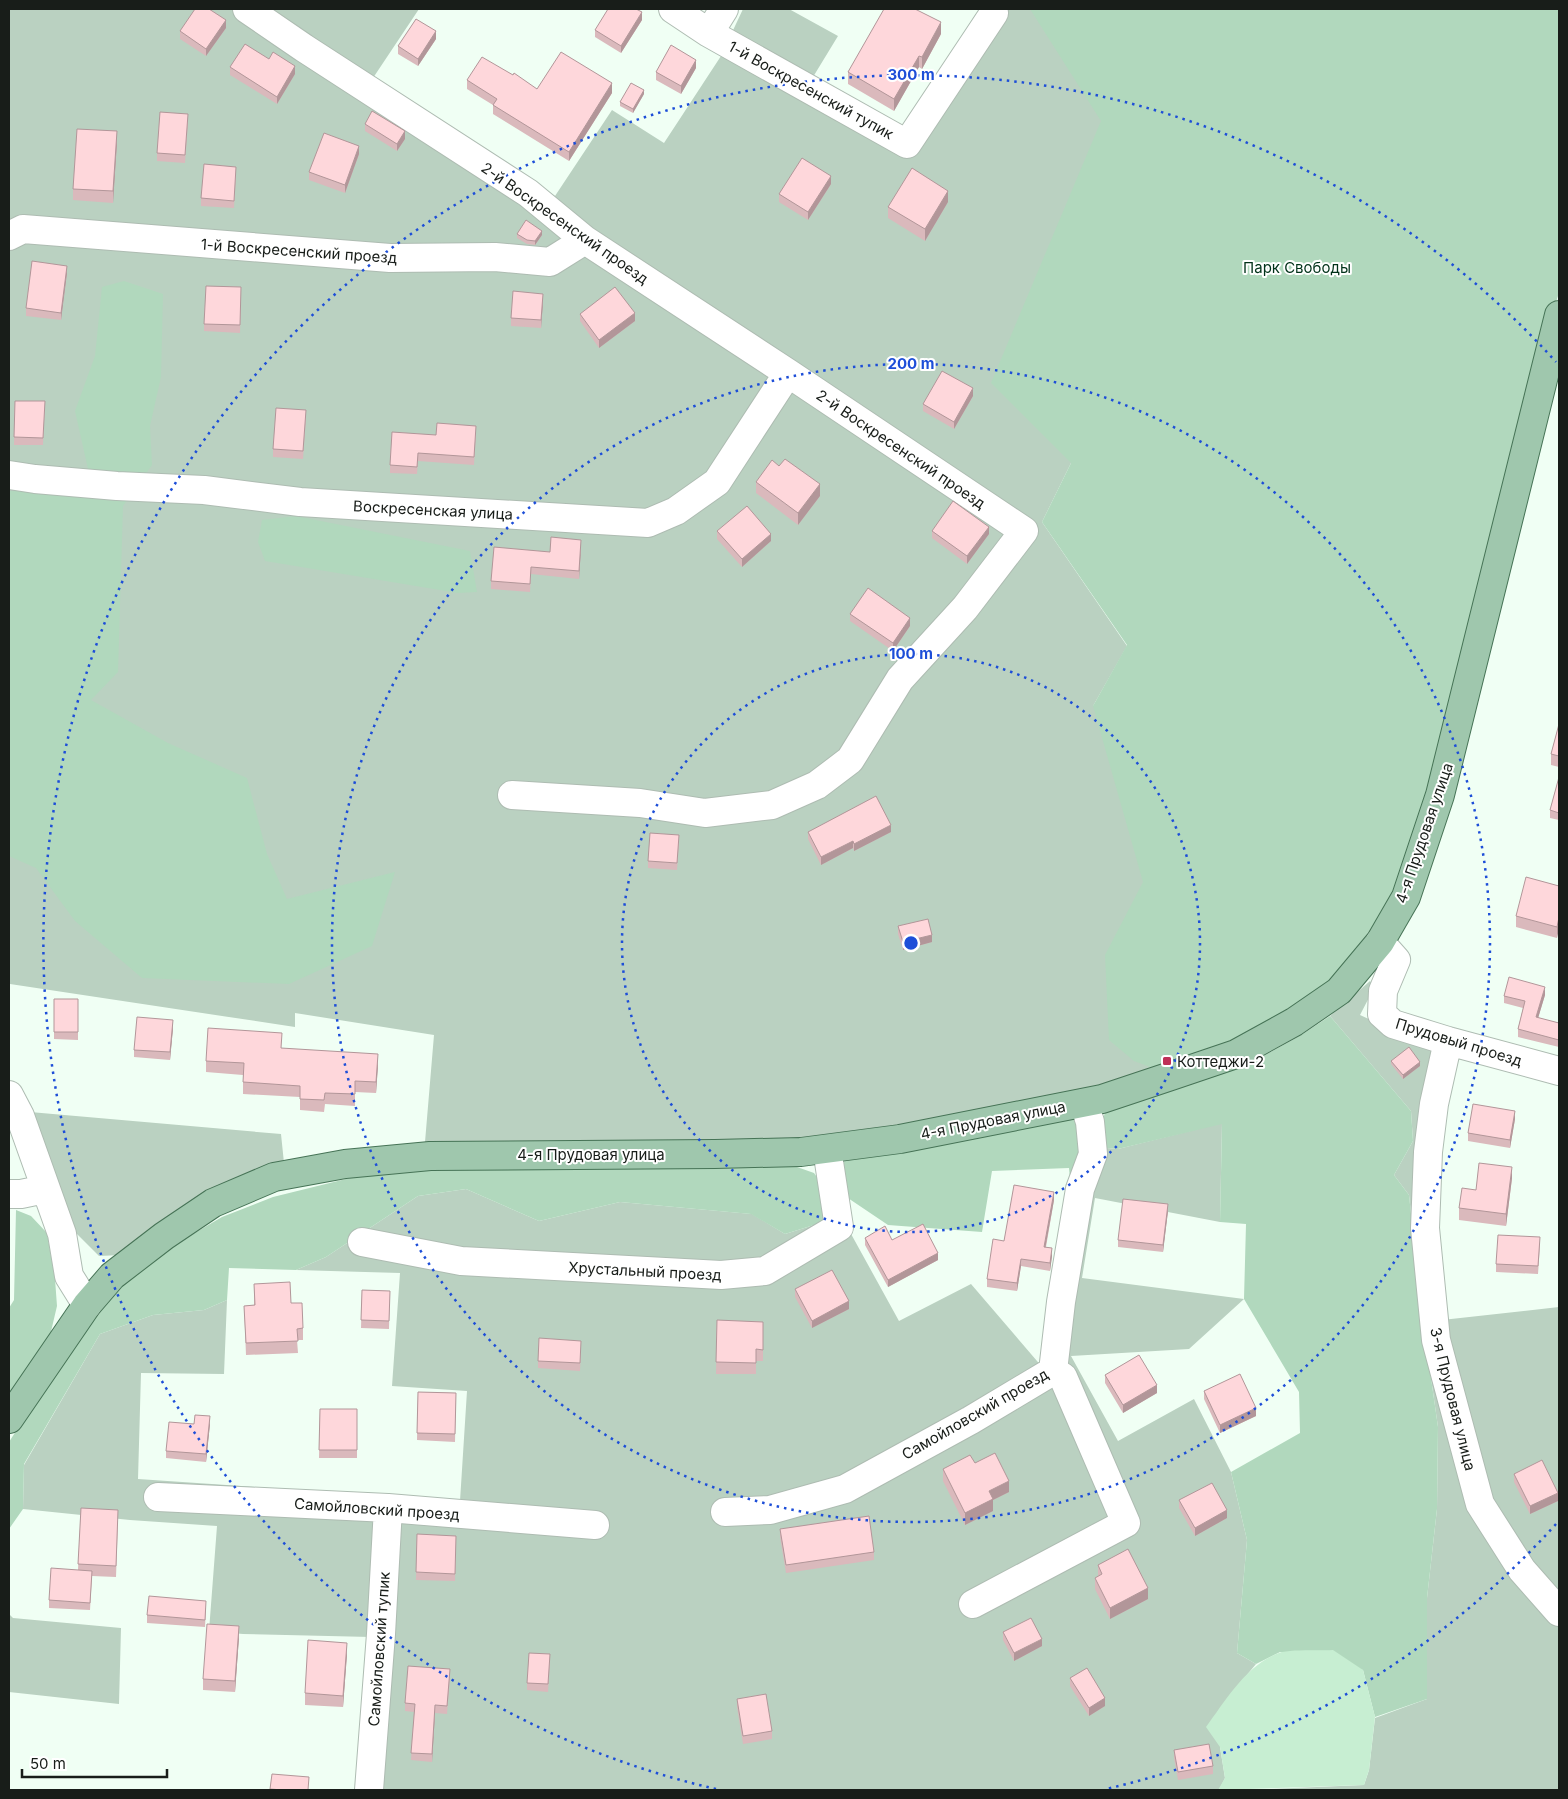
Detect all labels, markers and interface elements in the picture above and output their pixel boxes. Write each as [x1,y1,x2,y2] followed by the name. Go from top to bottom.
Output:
[725,37,897,143] street label: 1-й Воскресенский тупик
[887,65,935,84] text: 300 m
[478,158,652,288] street label: 2-й Воскресенский проезд
[200,235,398,267] street label: 1-й Воскресенский проезд
[1243,258,1351,277] park label: Парк Свободы
[888,354,934,373] text: 200 m
[813,385,989,513] street label: 2-й Воскресенский проезд
[353,496,513,524] street label: Воскресенская улица
[889,644,933,663] text: 100 m
[1391,760,1457,906] street label: 4-я Прудовая улица
[902,934,920,952] centre of rings
[1393,1014,1525,1070] street label: Прудовый проезд
[1177,1052,1264,1071] place label: Коттеджи-2
[1161,1055,1173,1067] marker: Коттеджи-2
[919,1097,1067,1143] street label: 4-я Прудовая улица
[517,1145,665,1164] street label: 4-я Прудовая улица
[568,1257,722,1285] street label: Хрустальный проезд
[1426,1325,1480,1473] street label: 3-я Прудовая улица
[898,1364,1052,1464] street label: Самойловский проезд
[293,1494,461,1524] street label: Самойловский проезд
[364,1571,394,1727] street label: Самойловский тупик
[22,1746,168,1778] scale bar
[30,1754,66,1773] text: 50 m

